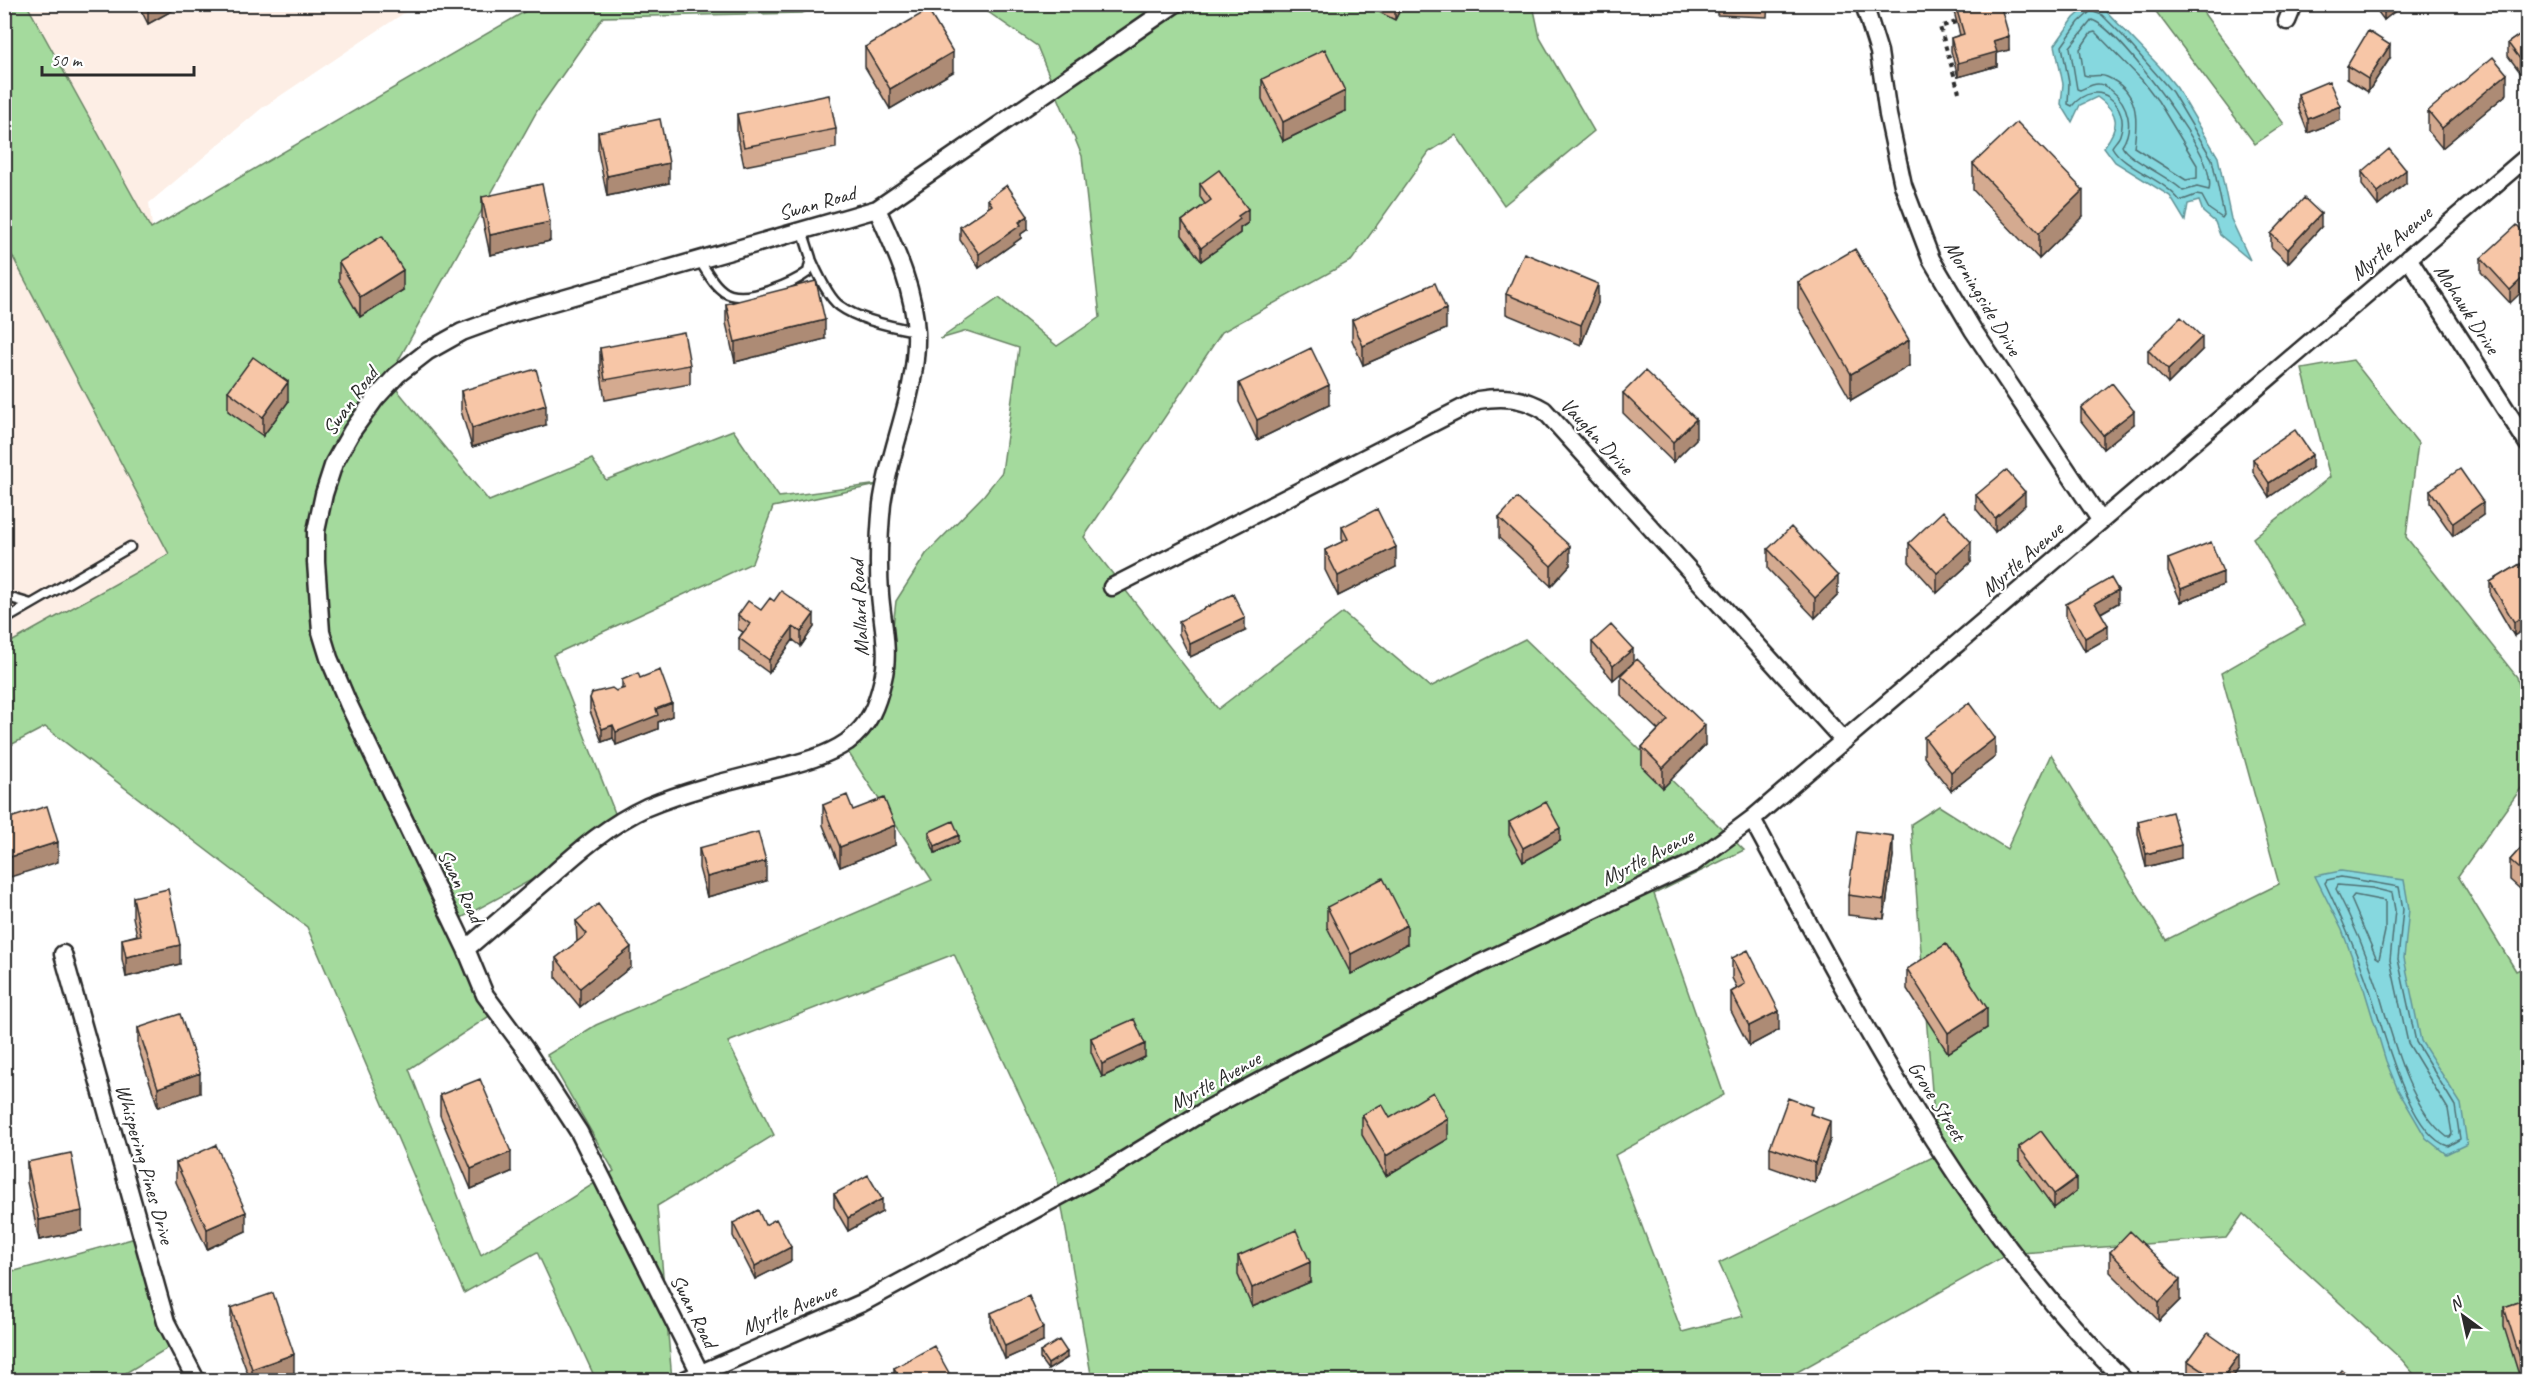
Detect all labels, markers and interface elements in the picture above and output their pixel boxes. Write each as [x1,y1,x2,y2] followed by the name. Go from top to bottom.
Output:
[42,39,194,77] scale bar
[51,49,84,71] text: 50 m
[775,179,861,226] street label: Swan Road
[2345,199,2439,286] street label: Myrtle Avenue
[1939,236,2028,361] street label: Morningside Drive
[2428,259,2507,361] street label: Mohawk Drive
[316,359,385,441] street label: Swan Road
[1555,392,1640,481] street label: Vaughn Drive
[1976,515,2070,602] street label: Myrtle Avenue
[843,555,875,657] street label: Mallard Road
[1596,822,1700,891] street label: Myrtle Avenue
[432,845,491,930] street label: Swan Road
[1165,1044,1267,1117] street label: Myrtle Avenue
[1902,1056,1973,1148] street label: Grove Street
[110,1081,181,1249] street label: Whispering Pines Drive
[665,1270,725,1354] street label: Swan Road
[738,1277,842,1341] street label: Myrtle Avenue
[2433,1286,2493,1346] north arrow
[2446,1291,2468,1315] text: N

